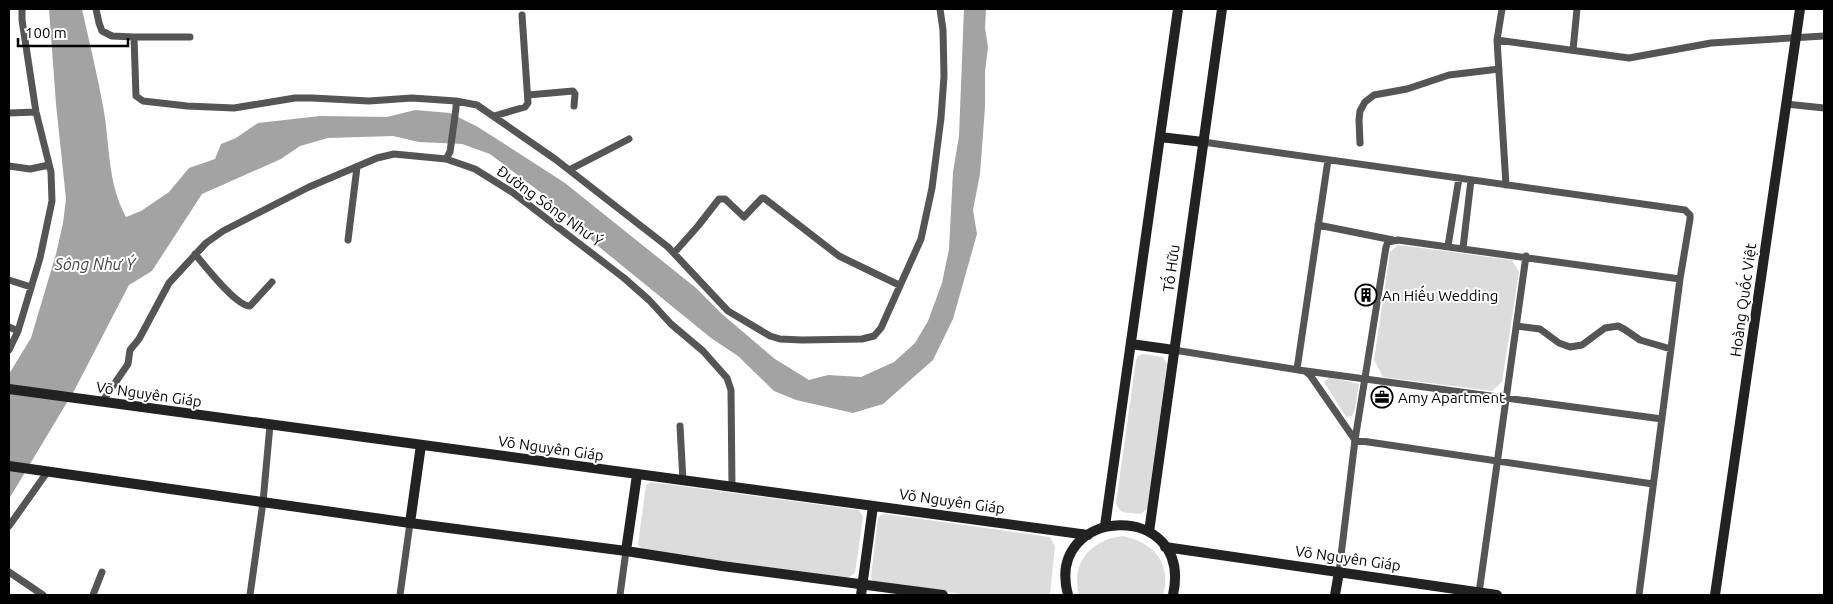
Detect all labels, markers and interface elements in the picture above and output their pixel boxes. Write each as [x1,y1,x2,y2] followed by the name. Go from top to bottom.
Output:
[18,15,128,47] scale bar
[25,24,67,41] text: 100 m
[494,162,606,250] street label: Đường Sông Như Ý
[1725,242,1759,358] street label: Hoàng Quốc Việt
[1158,243,1183,293] street label: Tố Hữu
[54,253,137,273] water label: Sông Như Ý
[1354,283,1378,307] building icon: An Hiếu Wedding
[1382,285,1498,304] place label: An Hiếu Wedding
[95,378,203,410] street label: Võ Nguyên Giáp
[1370,385,1394,409] office icon: Amy Apartment
[1398,389,1505,406] place label: Amy Apartment
[497,432,605,464] street label: Võ Nguyên Giáp
[898,485,1006,517] street label: Võ Nguyên Giáp
[1294,542,1402,574] street label: Võ Nguyên Giáp

